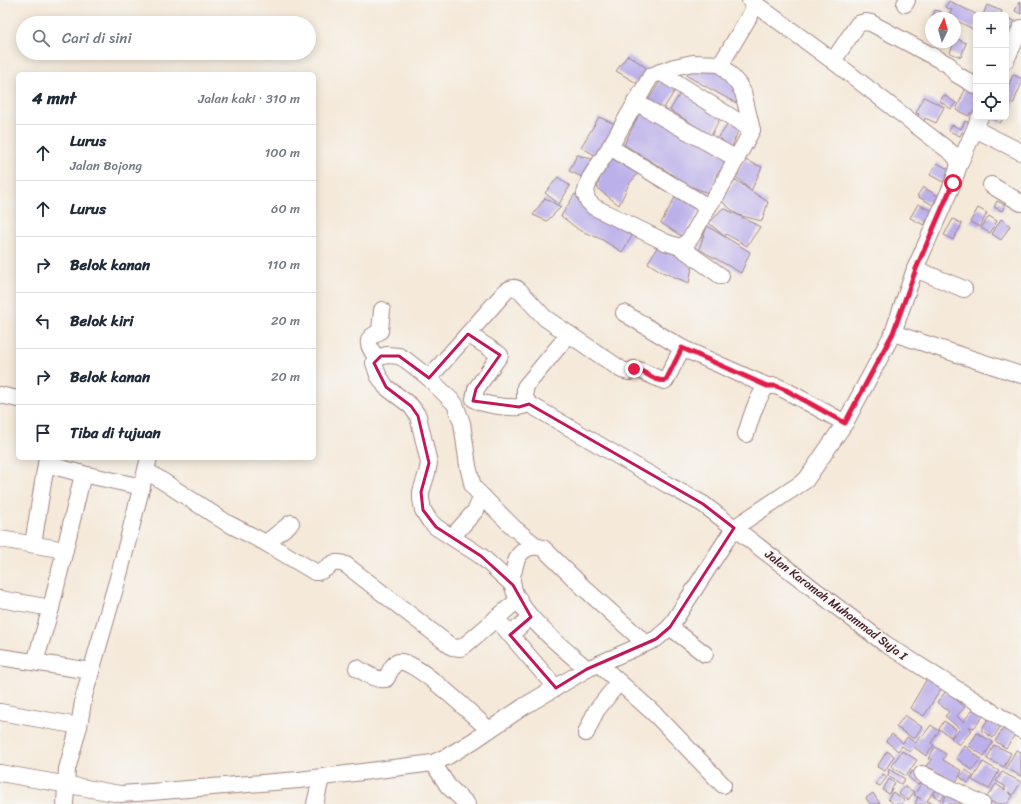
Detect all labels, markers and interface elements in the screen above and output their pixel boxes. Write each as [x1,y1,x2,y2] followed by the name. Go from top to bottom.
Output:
[925,12,961,48] north arrow
[973,12,1009,120] map controls
[973,12,1009,48] button: +
[16,16,316,60] search box
[62,25,132,51] text: Cari di sini
[30,27,52,49] icon: search
[973,48,1009,84] button: −
[32,83,76,113] text: 4 mnt
[973,84,1009,120] button: locate
[198,87,300,110] text: Jalan kaki · 310 m
[70,128,106,154] text: Lurus
[265,141,300,164] text: 100 m
[32,142,54,164] icon: ahead
[70,154,142,177] text: Jalan Bojong
[944,174,962,192] route start
[70,196,106,222] text: Lurus
[271,197,300,220] text: 60 m
[32,198,54,220] icon: ahead
[70,252,150,278] text: Belok kanan
[267,253,300,276] text: 110 m
[32,254,54,276] icon: right
[70,308,133,334] text: Belok kiri
[271,309,300,332] text: 20 m
[32,310,54,332] icon: left
[625,360,643,378] route end
[70,364,150,390] text: Belok kanan
[271,365,300,388] text: 20 m
[32,366,54,388] icon: right
[70,420,161,446] text: Tiba di tujuan
[32,422,54,444] icon: arrive
[759,543,913,667] street label: Jalan Karomah Muhammad Suja I

